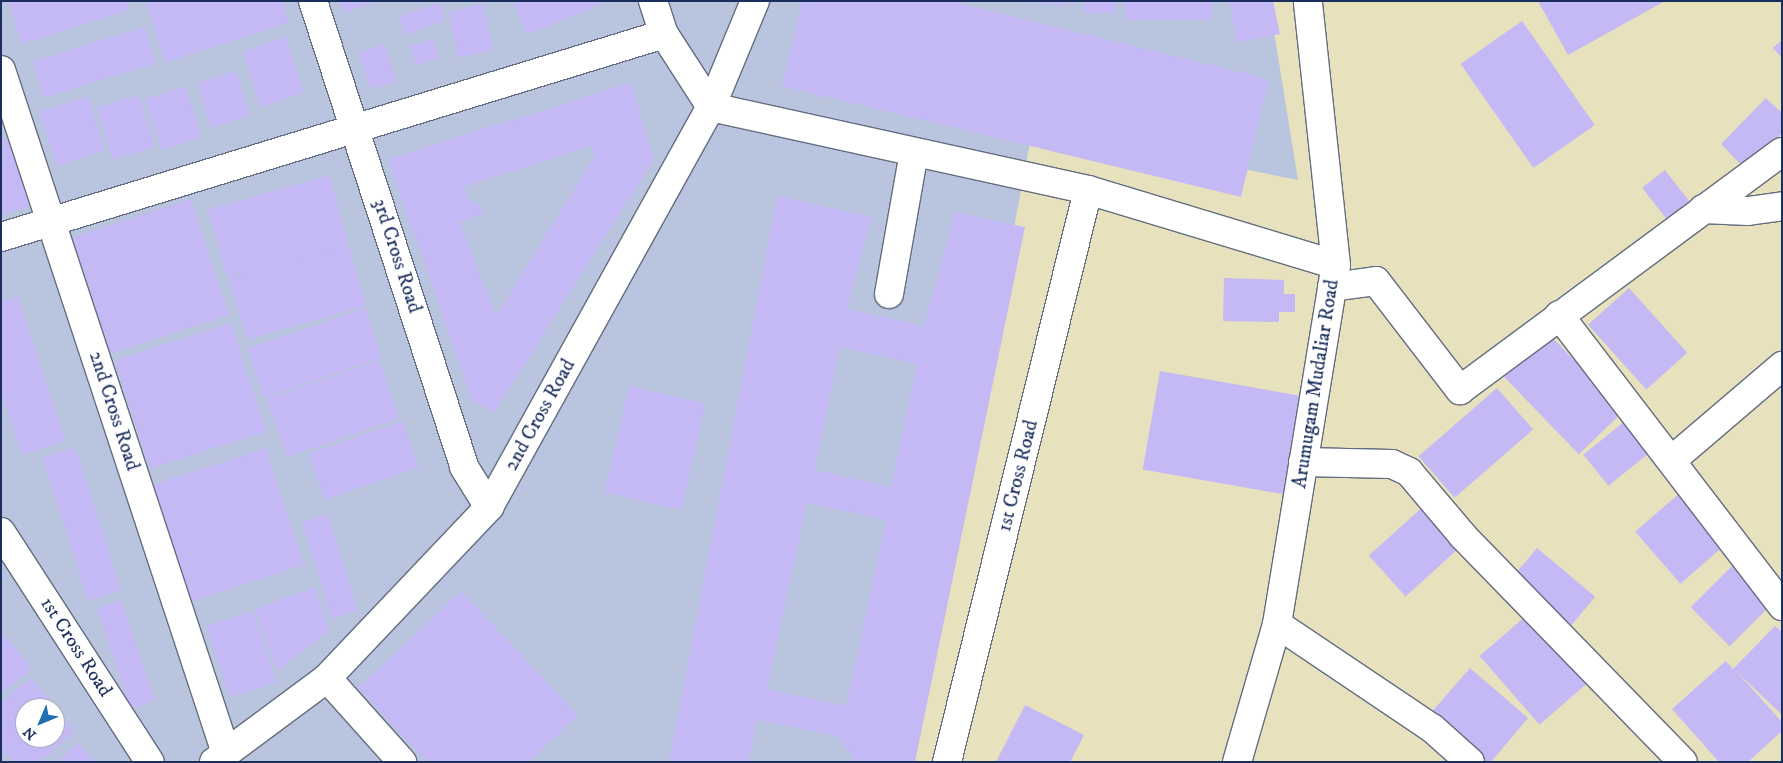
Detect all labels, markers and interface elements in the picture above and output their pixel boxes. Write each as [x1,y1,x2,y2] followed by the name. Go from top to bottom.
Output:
[367,196,427,316] street label: 3rd Cross Road
[1288,278,1344,490] street label: Arumugam Mudaliar Road
[83,348,145,474] street label: 2nd Cross Road
[499,355,581,475] street label: 2nd Cross Road
[993,418,1043,534] street label: 1st Cross Road
[35,593,117,701] street label: 1st Cross Road
[15,698,65,748] north arrow
[20,722,41,743] text: N

